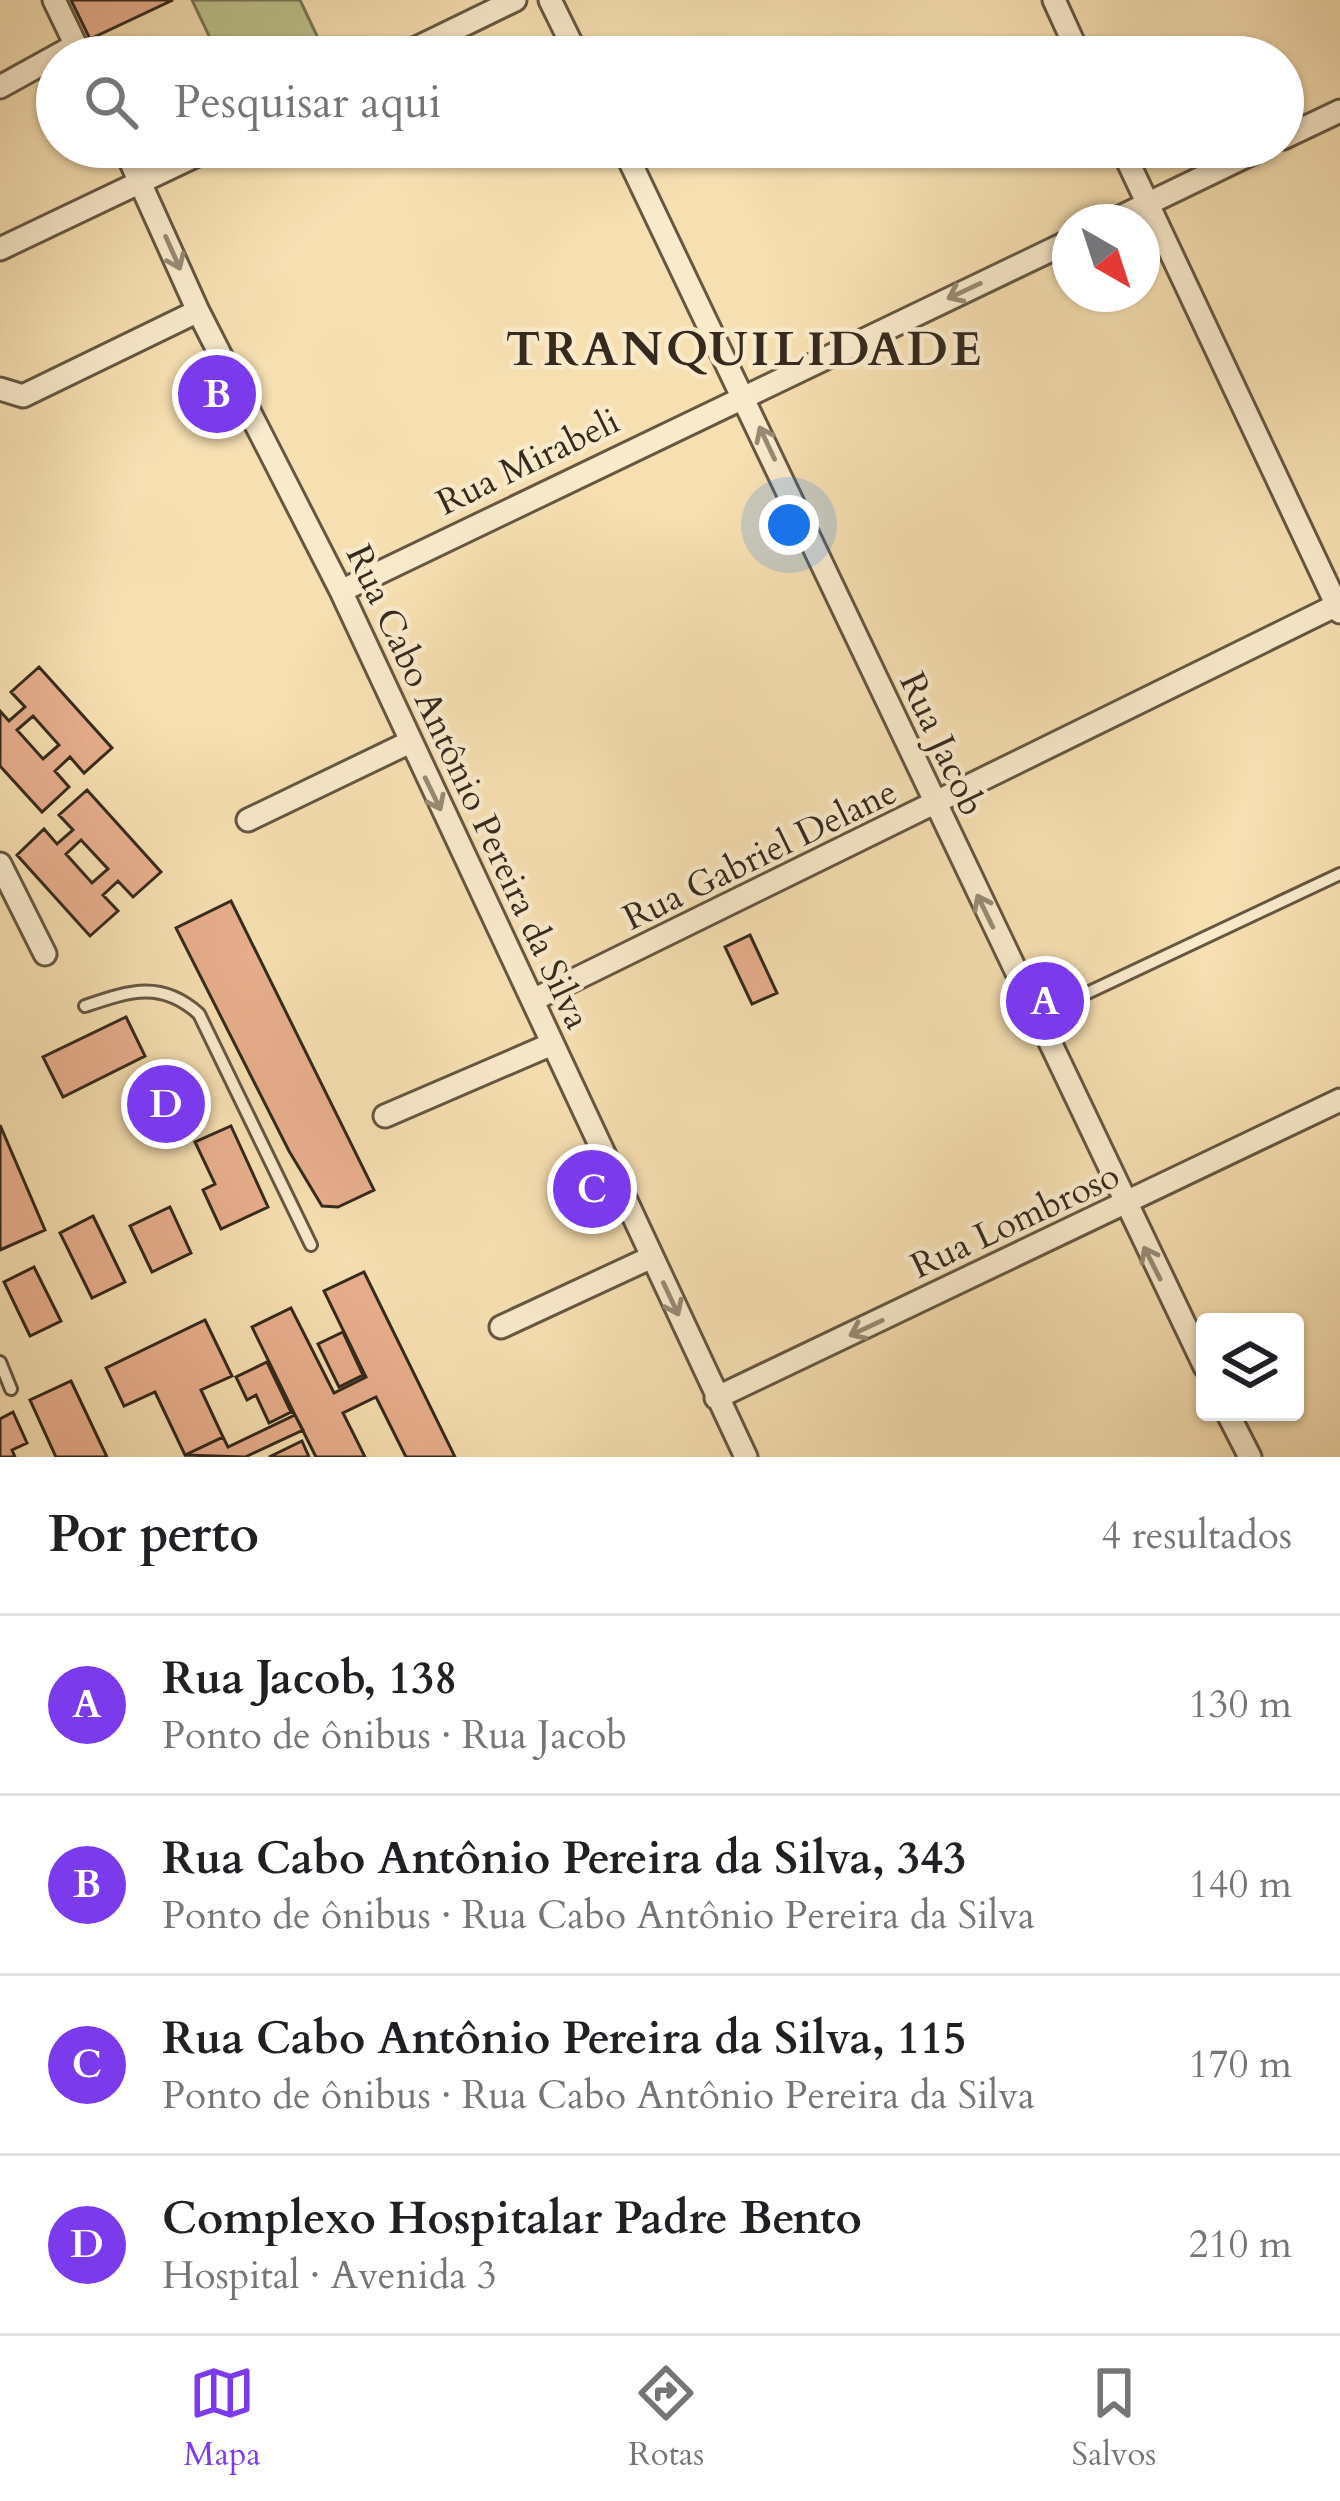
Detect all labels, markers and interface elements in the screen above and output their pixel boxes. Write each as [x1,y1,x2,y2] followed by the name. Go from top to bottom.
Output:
[36,36,1304,168] search box
[78,69,144,135] icon: search
[174,72,441,133] text: Pesquisar aqui
[1052,204,1160,312] north arrow
[163,235,185,271] one-way arrow
[947,281,983,303] one-way arrow
[505,317,985,382] district label: TRANQUILIDADE
[178,349,256,439] pin: B
[428,397,628,527] street label: Rua Mirabeli
[755,426,777,462] one-way arrow
[759,495,819,555] your location
[334,537,602,1038] street label: Rua Cabo Antônio Pereira da Silva
[887,664,997,824] street label: Rua Jacob
[615,767,905,943] street label: Rua Gabriel Delane
[422,776,445,811] one-way arrow
[973,894,995,930] one-way arrow
[1006,956,1084,1046] pin: A
[127,1059,205,1149] pin: D
[553,1144,631,1234] pin: C
[903,1151,1127,1291] street label: Rua Lombroso
[1140,1246,1163,1281] one-way arrow
[661,1280,683,1316] one-way arrow
[1196,1313,1304,1421] map controls
[1196,1313,1304,1421] button: layers
[849,1318,885,1340] one-way arrow
[48,1500,259,1570] text: Por perto
[1101,1509,1292,1562] text: 4 resultados
[162,1648,457,1709] text: Rua Jacob, 138
[72,1678,102,1731] text: A
[1189,1678,1292,1731] text: 130 m
[162,1709,627,1762] text: Ponto de ônibus · Rua Jacob
[162,1828,966,1889] text: Rua Cabo Antônio Pereira da Silva, 343
[73,1858,101,1911] text: B
[1189,1858,1292,1911] text: 140 m
[162,1889,1035,1942] text: Ponto de ônibus · Rua Cabo Antônio Pereira da Silva
[162,2008,966,2069] text: Rua Cabo Antônio Pereira da Silva, 115
[72,2038,102,2091] text: C
[1189,2038,1292,2091] text: 170 m
[162,2069,1035,2122] text: Ponto de ônibus · Rua Cabo Antônio Pereira da Silva
[162,2188,862,2249] text: Complexo Hospitalar Padre Bento
[70,2218,104,2271] text: D
[1189,2218,1292,2271] text: 210 m
[162,2249,497,2302] text: Hospital · Avenida 3
[184,2360,261,2477] tab: Mapa
[628,2360,704,2477] tab: Rotas
[1072,2360,1156,2477] tab: Salvos

